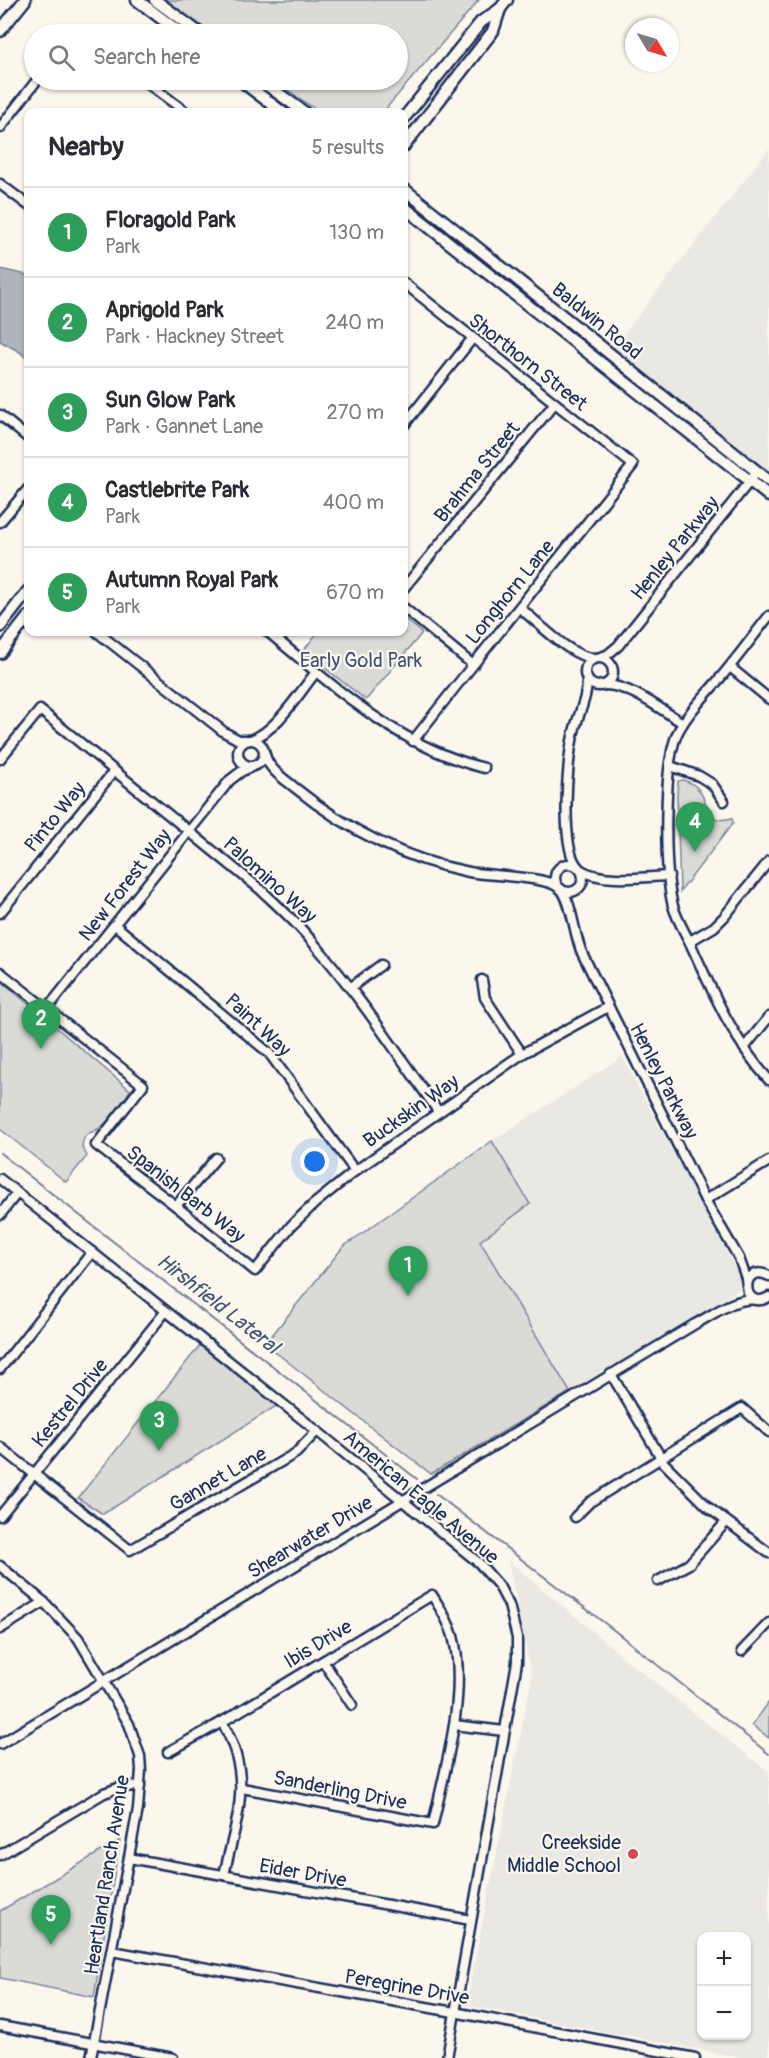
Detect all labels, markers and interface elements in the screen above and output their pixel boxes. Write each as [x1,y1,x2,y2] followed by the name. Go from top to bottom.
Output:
[625,18,679,72] north arrow
[24,24,408,90] search box
[45,41,78,74] icon: search
[93,43,200,71] text: Search here
[48,131,124,163] text: Nearby
[312,135,384,160] text: 5 results
[105,206,236,234] text: Floragold Park
[64,220,71,245] text: 1
[329,220,384,245] text: 130 m
[105,234,140,259] text: Park
[547,277,647,365] street label: Baldwin Road
[105,296,224,324] text: Aprigold Park
[464,308,593,417] street label: Shorthorn Street
[62,310,73,335] text: 2
[325,310,384,335] text: 240 m
[105,324,284,349] text: Park · Hackney Street
[105,386,235,414] text: Sun Glow Park
[62,400,73,425] text: 3
[326,400,384,425] text: 270 m
[105,414,263,439] text: Park · Gannet Lane
[429,416,526,528] street label: Brahma Street
[105,476,249,504] text: Castlebrite Park
[62,490,73,515] text: 4
[323,490,384,515] text: 400 m
[625,491,725,605] street label: Henley Parkway
[105,504,140,529] text: Park
[460,534,560,649] street label: Longhorn Lane
[105,566,278,594] text: Autumn Royal Park
[62,580,73,605] text: 5
[326,580,384,605] text: 670 m
[105,594,140,619] text: Park
[300,648,423,673] park label: Early Gold Park
[19,776,91,857] street label: Pinto Way
[676,802,714,852] pin: 4
[73,823,177,946] street label: New Forest Way
[218,831,322,929] street label: Palomino Way
[220,988,297,1062] street label: Paint Way
[22,1000,60,1049] pin: 2
[624,1019,704,1143] street label: Henley Parkway
[358,1069,464,1153] street label: Buckskin Way
[121,1140,251,1249] street label: Spanish Barb Way
[300,1147,329,1176] your location
[388,1246,428,1296] pin: 1
[151,1248,286,1362] water label: Hirshfield Lateral
[27,1353,114,1453] street label: Kestrel Drive
[140,1402,178,1451] pin: 3
[338,1425,504,1570] street label: American Eagle Avenue
[165,1441,271,1517] street label: Gannet Lane
[243,1490,377,1584] street label: Shearwater Drive
[279,1614,357,1674] street label: Ibis Drive
[271,1765,409,1815] street label: Sanderling Drive
[79,1773,135,1977] street label: Heartland Ranch Avenue
[507,1830,621,1878] place label: Creekside Middle School
[626,1847,640,1861] marker: Creekside Middle School
[257,1853,349,1893] street label: Eider Drive
[32,1896,70,1945] pin: 5
[697,1932,751,2040] map controls
[697,1932,751,1986] button: +
[343,1964,471,2010] street label: Peregrine Drive
[697,1986,751,2040] button: −

